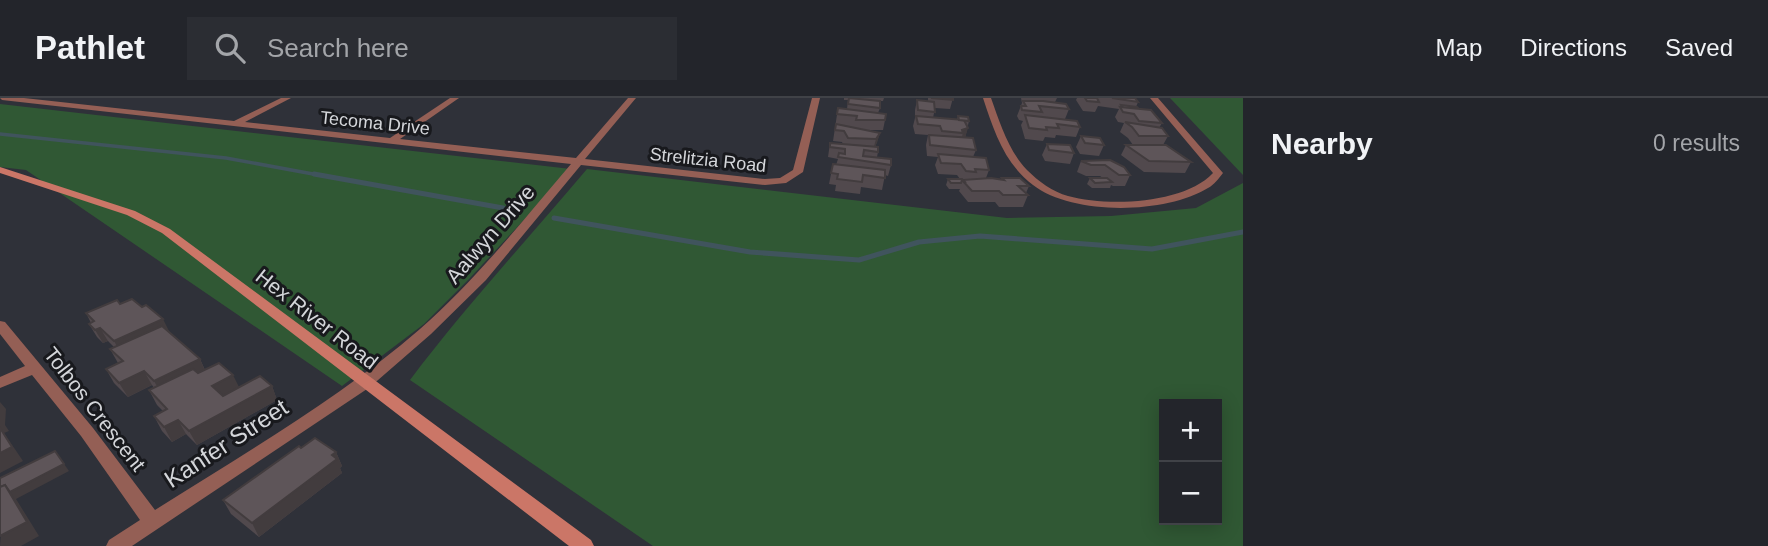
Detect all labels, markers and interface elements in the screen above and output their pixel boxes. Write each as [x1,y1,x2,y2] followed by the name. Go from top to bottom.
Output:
[187,17,677,80] search box
[35,29,145,66] text: Pathlet
[211,29,249,67] icon: search
[267,33,409,63] text: Search here
[1436,34,1482,61] text: Map
[1520,34,1627,61] text: Directions
[1665,34,1733,61] text: Saved
[319,107,431,139] street label: Tecoma Drive
[1271,127,1373,160] text: Nearby
[1653,130,1740,156] text: 0 results
[649,144,767,176] street label: Strelitzia Road
[441,180,539,288] street label: Aalwyn Drive
[252,264,382,374] street label: Hex River Road
[40,343,151,476] street label: Tolbos Crescent
[159,393,293,493] street label: Kanfer Street
[1159,399,1222,525] map controls
[1159,399,1222,462] button: +
[1159,462,1222,525] button: −

